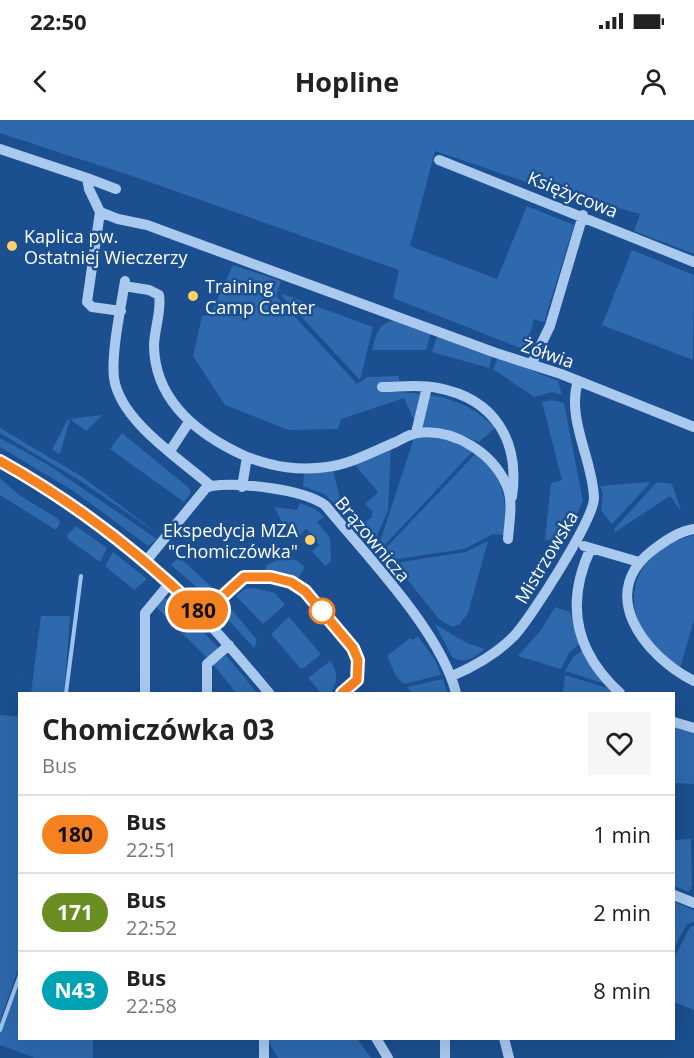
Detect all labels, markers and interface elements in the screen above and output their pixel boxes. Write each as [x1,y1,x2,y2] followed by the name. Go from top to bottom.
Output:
[30,6,87,36] text: 22:50
[295,63,399,100] text: Hopline
[24,65,57,98] icon: back
[637,65,670,98] icon: person
[524,165,622,223] street label: Księżycowa
[24,224,189,269] place label: Kaplica pw. Ostatniej Wieczerzy
[5,239,19,253] marker: Kaplica pw. Ostatniej Wieczerzy
[205,274,316,319] place label: Training Camp Center
[186,289,200,303] marker: Training Camp Center
[518,333,578,373] street label: Żółwia
[330,491,416,587] street label: Brązownicza
[509,506,583,608] street label: Mistrzowska
[163,518,299,563] place label: Ekspedycja MZA "Chomiczówka"
[303,533,317,547] marker: Ekspedycja MZA "Chomiczówka"
[164,590,232,630] line badge: 180
[180,596,216,624] text: 180
[309,598,335,624] unlabelled marker
[42,710,275,748] text: Chomiczówka 03
[588,712,651,775] button: heart
[42,752,77,779] text: Bus
[126,806,166,836] text: Bus
[593,819,651,849] text: 1 min
[57,820,93,848] text: 180
[126,836,177,863] text: 22:51
[126,884,166,914] text: Bus
[593,897,651,927] text: 2 min
[57,898,93,926] text: 171
[126,914,177,941] text: 22:52
[126,962,166,992] text: Bus
[593,975,651,1005] text: 8 min
[54,976,96,1004] text: N43
[126,992,177,1019] text: 22:58

